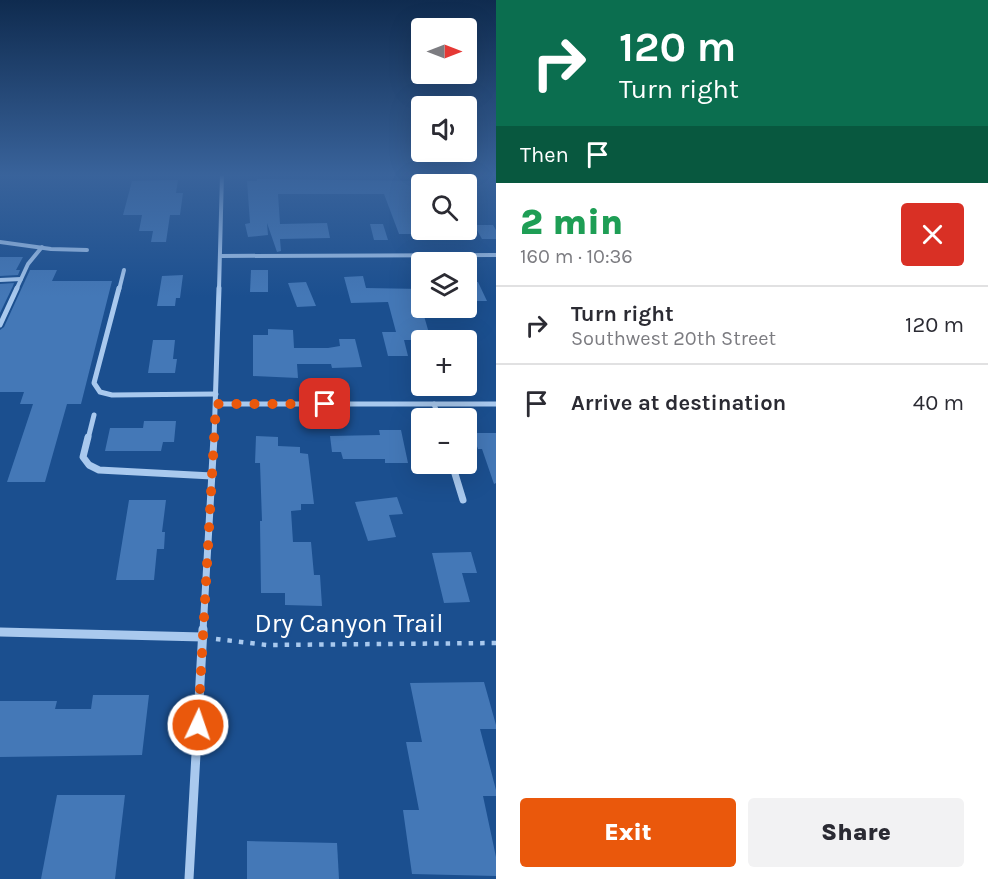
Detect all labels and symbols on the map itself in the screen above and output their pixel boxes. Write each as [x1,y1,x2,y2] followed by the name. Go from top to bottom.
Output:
[411,18,477,84] north arrow
[299,378,350,429] pin
[255,608,443,639] street label: Dry Canyon Trail
[166,693,230,757] position arrow

